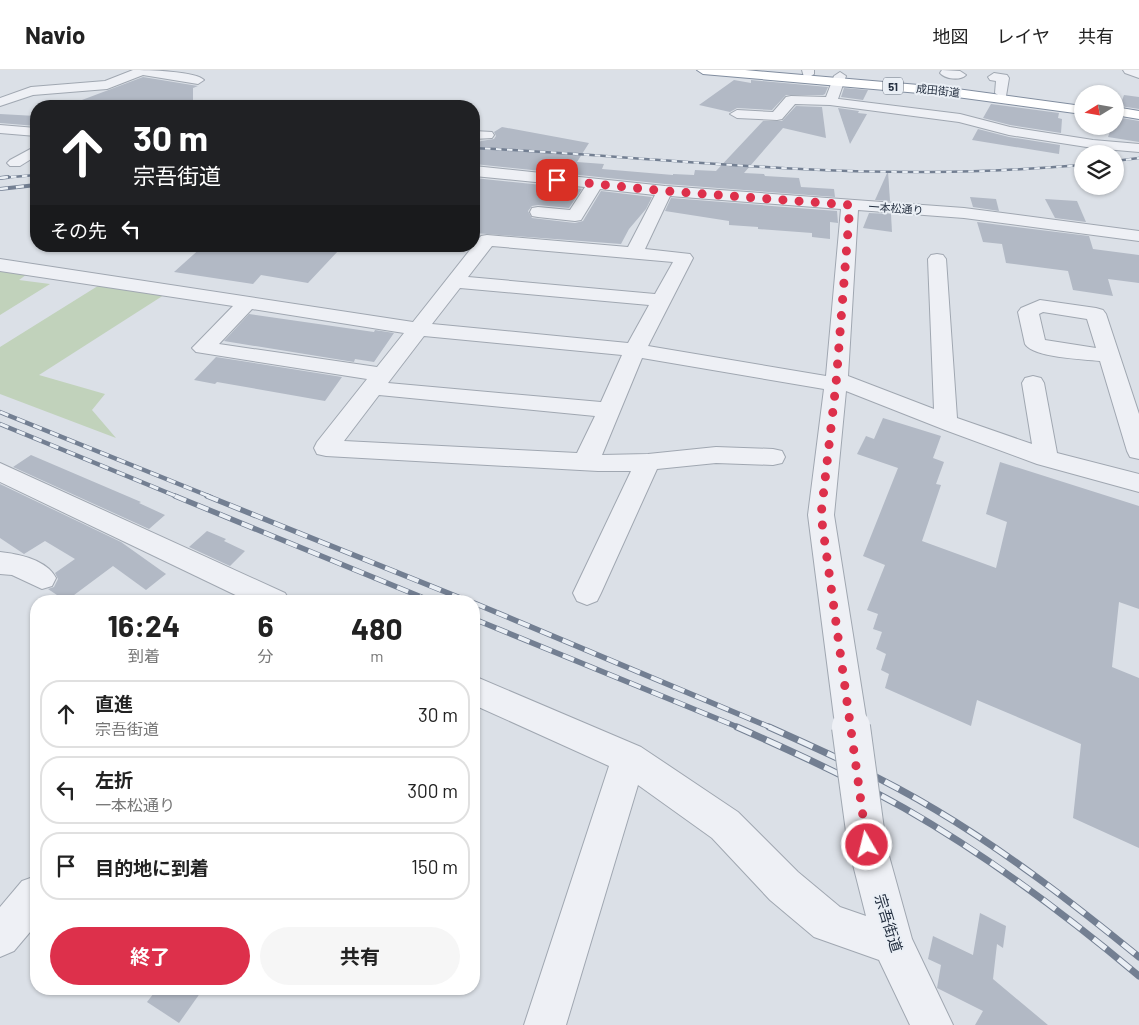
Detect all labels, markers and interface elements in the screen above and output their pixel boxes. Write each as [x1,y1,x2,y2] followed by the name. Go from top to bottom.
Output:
[25,20,85,49] text: Navio
[933,25,969,47] text: 地図
[997,25,1050,47] text: レイヤ
[1078,25,1114,47] text: 共有
[883,78,903,94] road number: 51
[915,81,961,99] street label: 成田街道
[1074,85,1124,135] north arrow
[1074,85,1124,195] map controls
[133,116,208,158] text: 30 m
[50,120,115,185] icon: ahead
[1074,145,1124,195] button: layers
[536,159,578,201] pin
[133,162,221,188] text: 宗吾街道
[543,166,571,194] icon: arrive
[868,200,924,216] street label: 一本松通り
[117,215,145,243] icon: left
[50,219,107,242] text: その先
[107,607,180,643] text: 16:24
[257,607,274,643] text: 6
[351,610,403,646] text: 480
[128,646,160,665] text: 到着
[258,646,274,665] text: 分
[370,646,383,665] text: m
[95,692,133,715] text: 直進
[52,700,80,728] icon: ahead
[418,703,458,726] text: 30 m
[95,719,159,738] text: 宗吾街道
[95,768,133,791] text: 左折
[52,776,80,804] icon: left
[407,779,458,802] text: 300 m
[95,795,175,814] text: 一本松通り
[840,818,892,870] position arrow
[52,852,80,880] icon: arrive
[411,855,458,878] text: 150 m
[95,856,209,879] text: 目的地に到着
[872,892,906,954] street label: 宗吾街道
[50,927,250,985] button: 終了
[260,927,460,985] button: 共有

